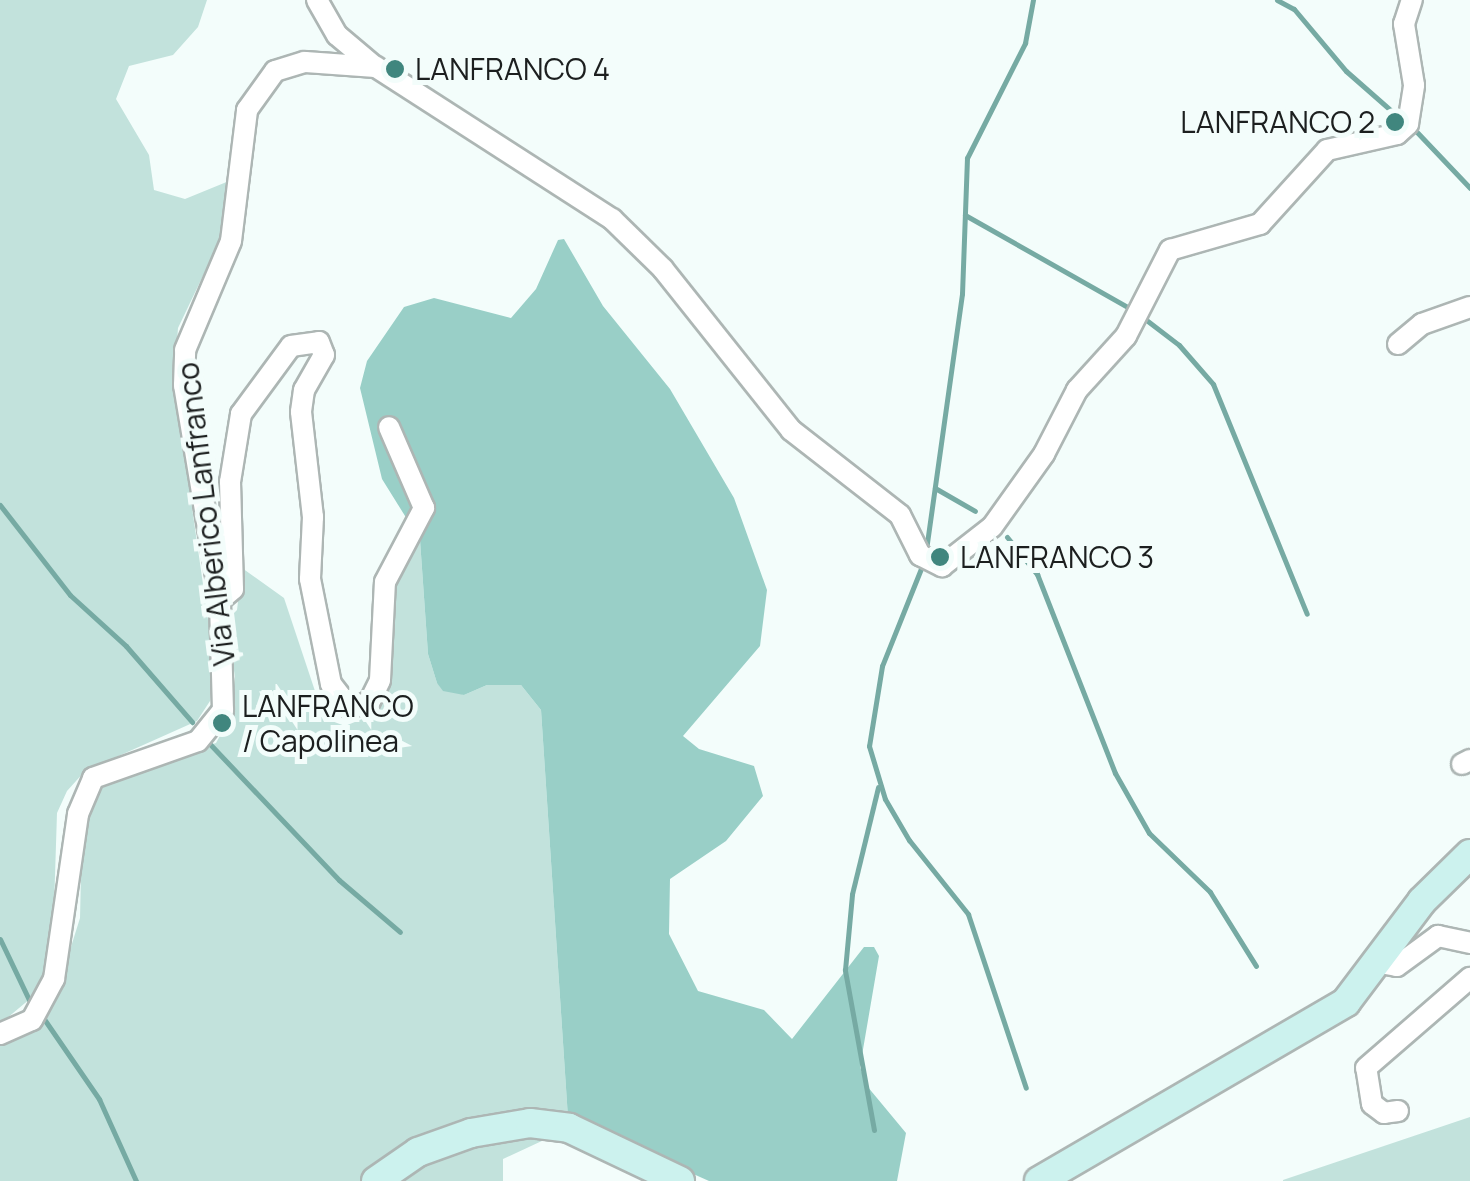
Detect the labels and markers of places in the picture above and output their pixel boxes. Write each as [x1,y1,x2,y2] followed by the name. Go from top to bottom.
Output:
[415,51,610,87] place label: LANFRANCO 4
[384,58,406,80] marker: LANFRANCO 4
[1180,104,1375,140] place label: LANFRANCO 2
[1384,111,1406,133] marker: LANFRANCO 2
[960,539,1154,575] place label: LANFRANCO 3
[929,546,951,568] marker: LANFRANCO 3
[242,688,414,758] place label: LANFRANCO / Capolinea
[211,712,233,734] marker: LANFRANCO / Capolinea

